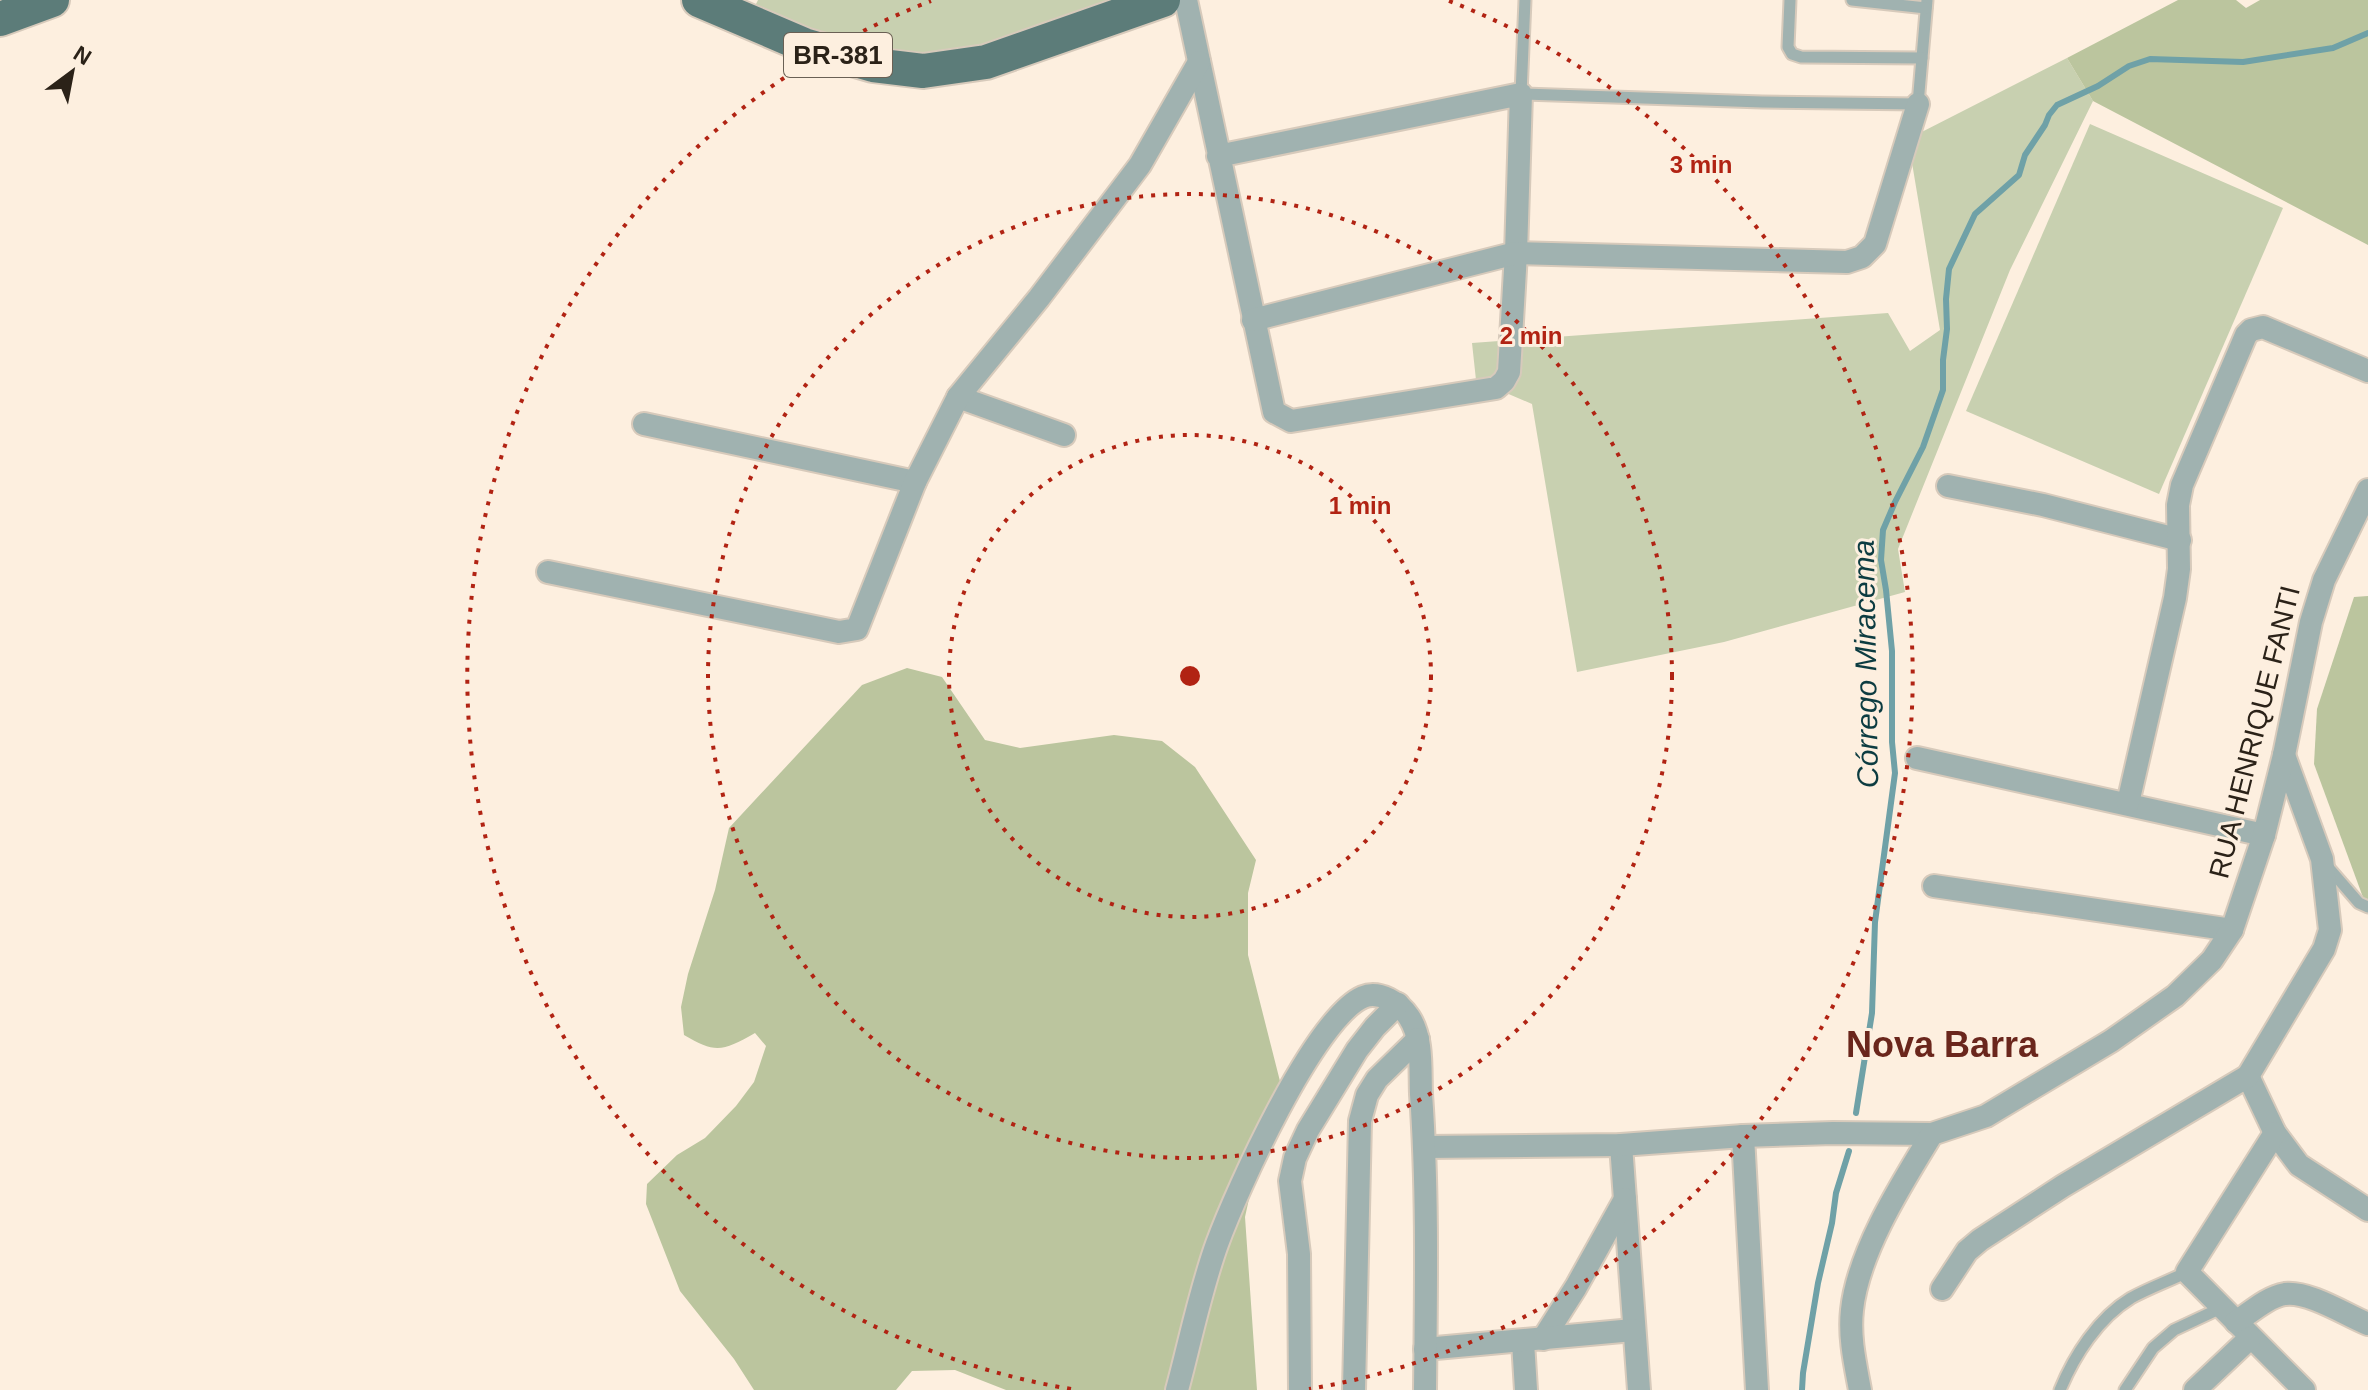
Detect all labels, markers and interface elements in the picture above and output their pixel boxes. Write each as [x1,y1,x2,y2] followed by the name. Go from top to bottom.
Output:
[32,32,112,112] north arrow
[784,33,892,77] road number: BR-381
[69,41,96,70] text: N
[1670,151,1732,178] text: 3 min
[1500,322,1562,349] text: 2 min
[1329,492,1391,519] text: 1 min
[1847,540,1884,788] water label: Córrego Miracema
[2203,583,2306,882] street label: RUA HENRIQUE FANTI
[1176,662,1204,690] centre of rings
[1846,1024,2039,1065] district label: Nova Barra

